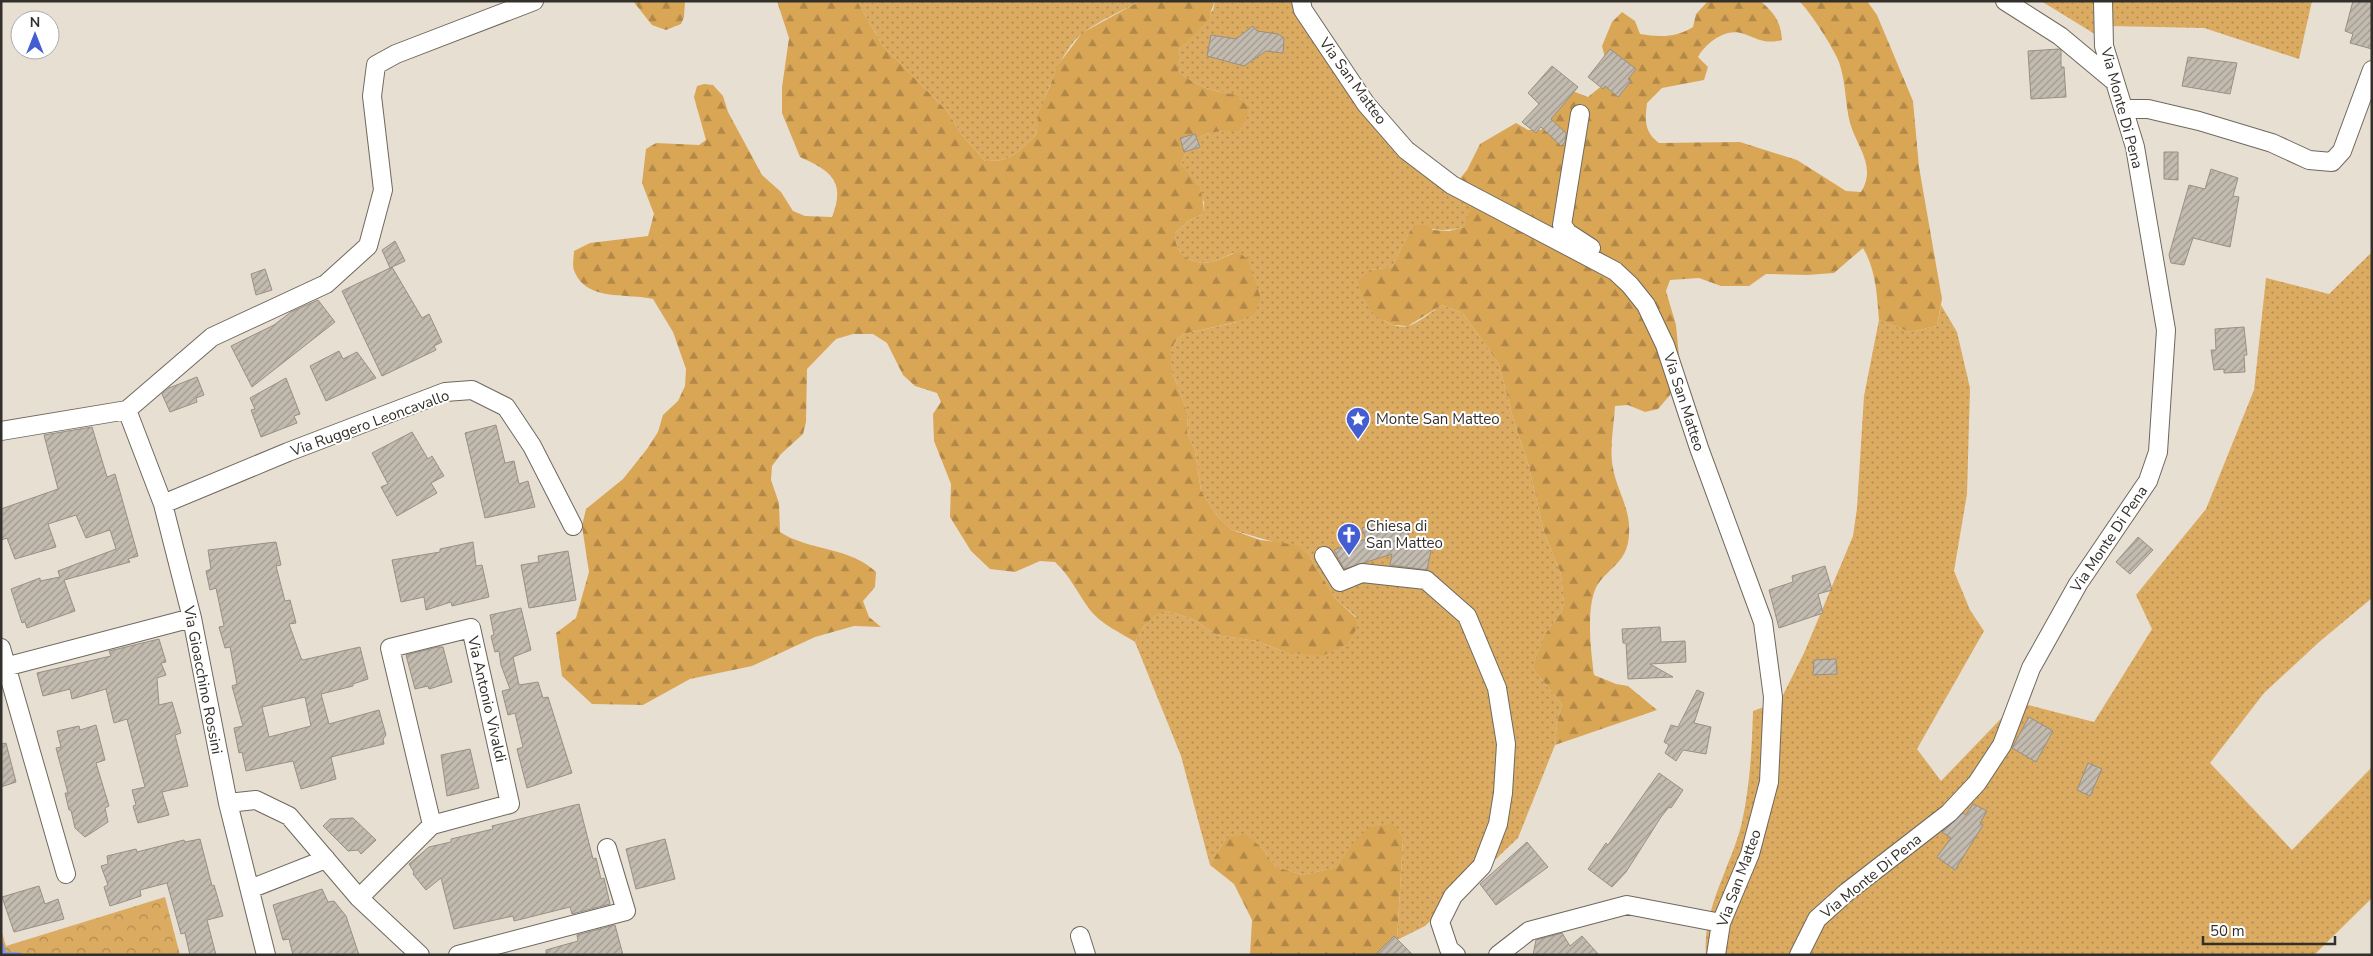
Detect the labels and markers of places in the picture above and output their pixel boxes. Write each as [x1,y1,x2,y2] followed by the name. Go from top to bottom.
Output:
[1345,406,1371,440] place icon: Monte San Matteo
[1376,409,1500,429] place label: Monte San Matteo
[1366,516,1443,553] place label: Chiesa di San Matteo
[1336,522,1362,556] church icon: Chiesa di San Matteo

